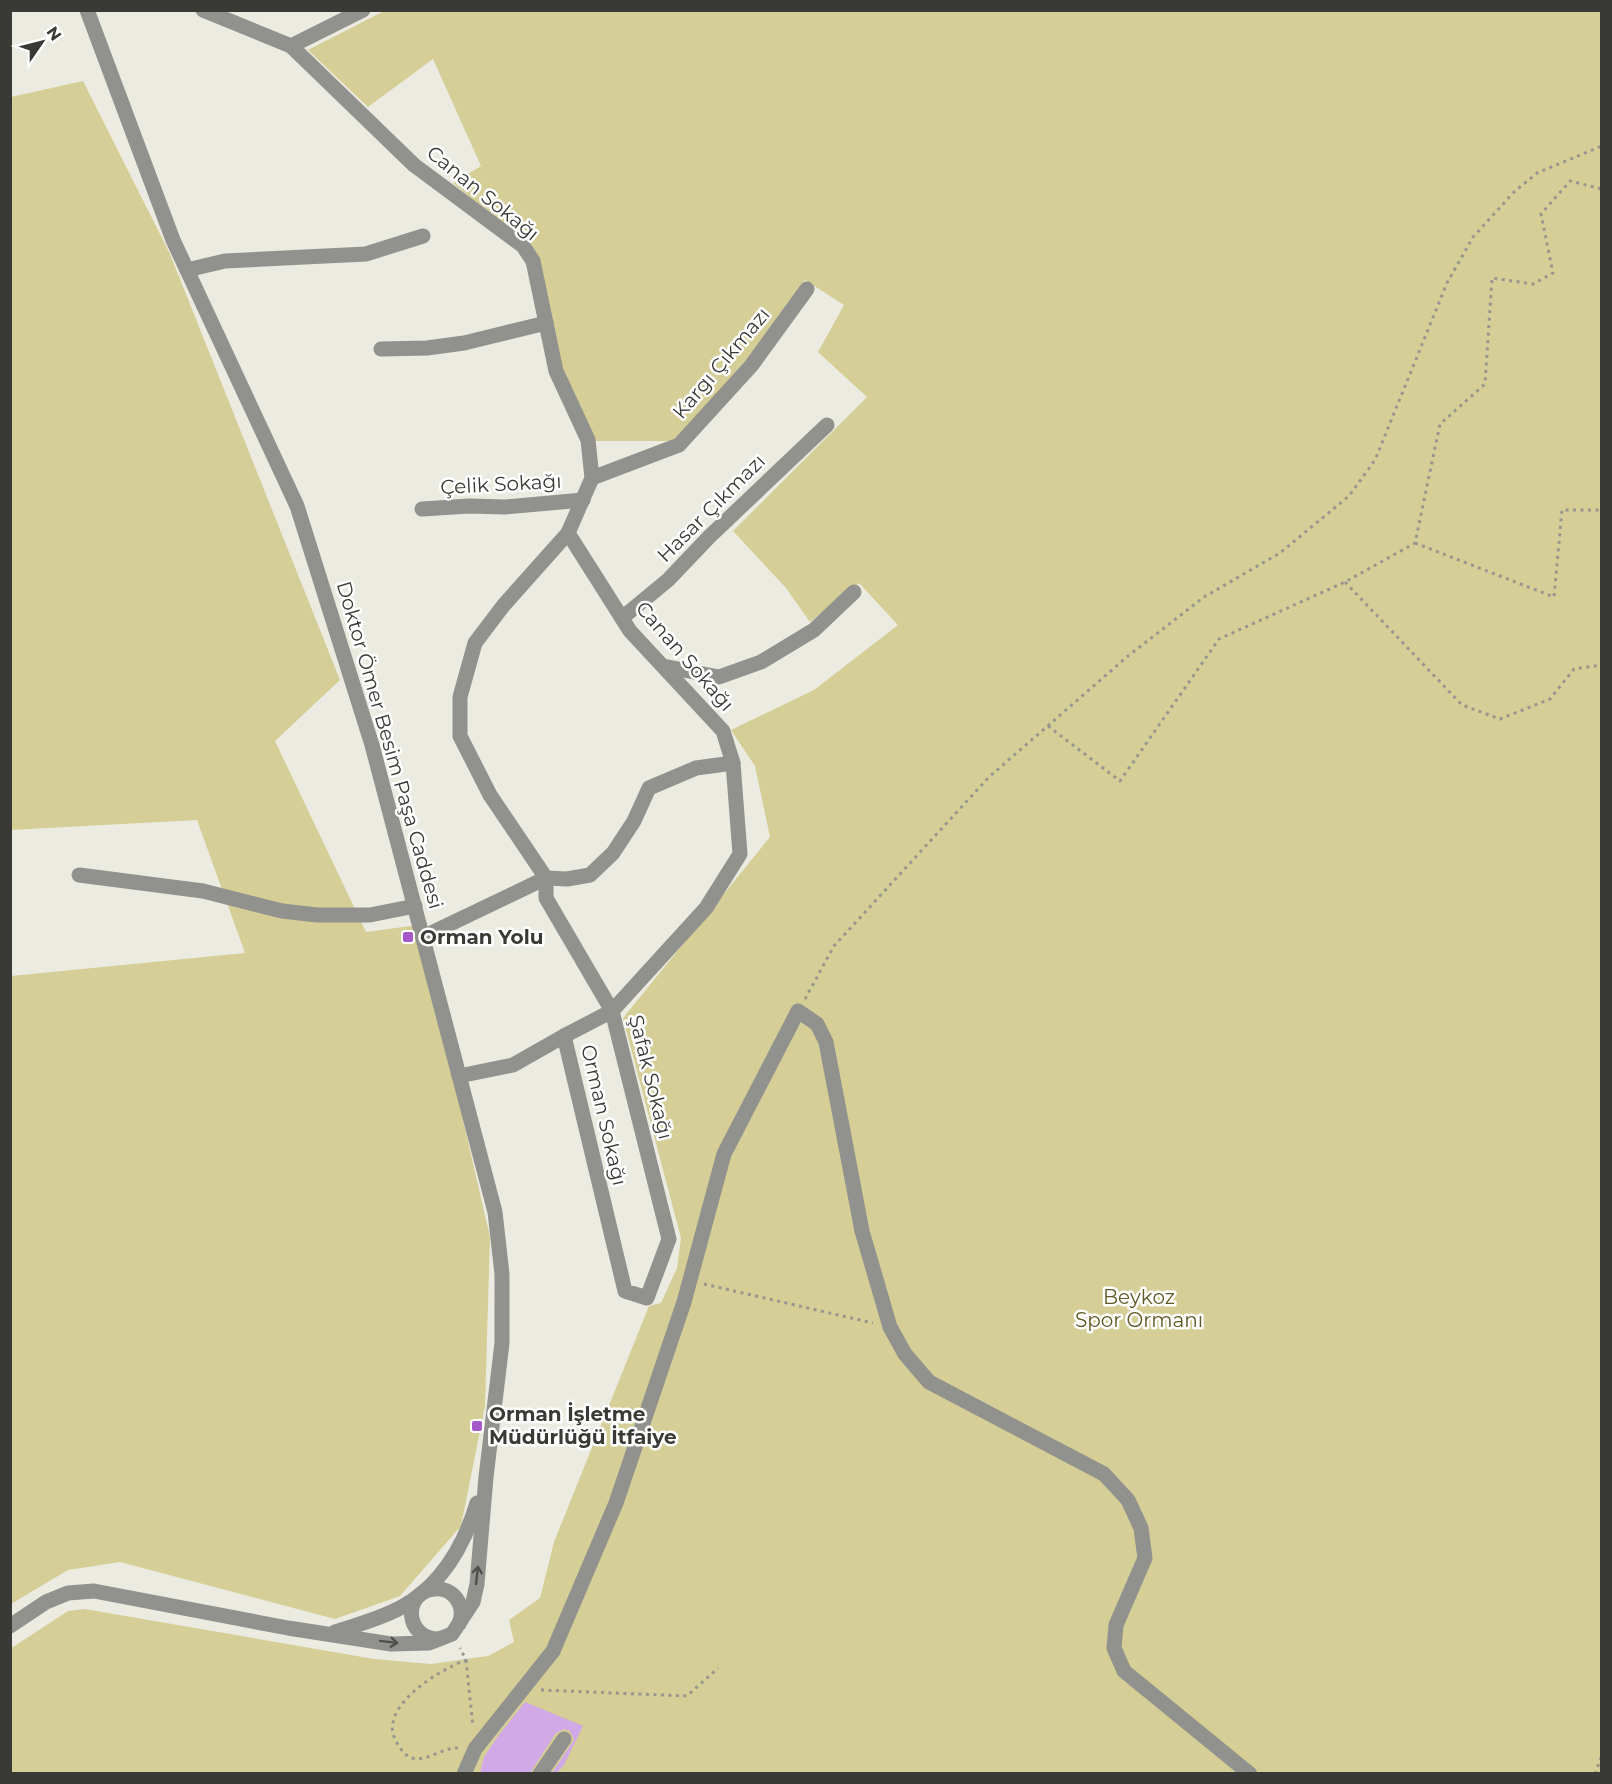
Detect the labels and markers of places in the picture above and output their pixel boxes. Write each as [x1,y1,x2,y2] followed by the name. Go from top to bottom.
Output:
[420,925,543,949] place label: Orman Yolu
[401,930,415,944] marker: Orman Yolu
[489,1402,677,1449] place label: Orman İşletme Müdürlüğü İtfaiye
[470,1419,484,1433] marker: Orman İşletme Müdürlüğü İtfaiye

